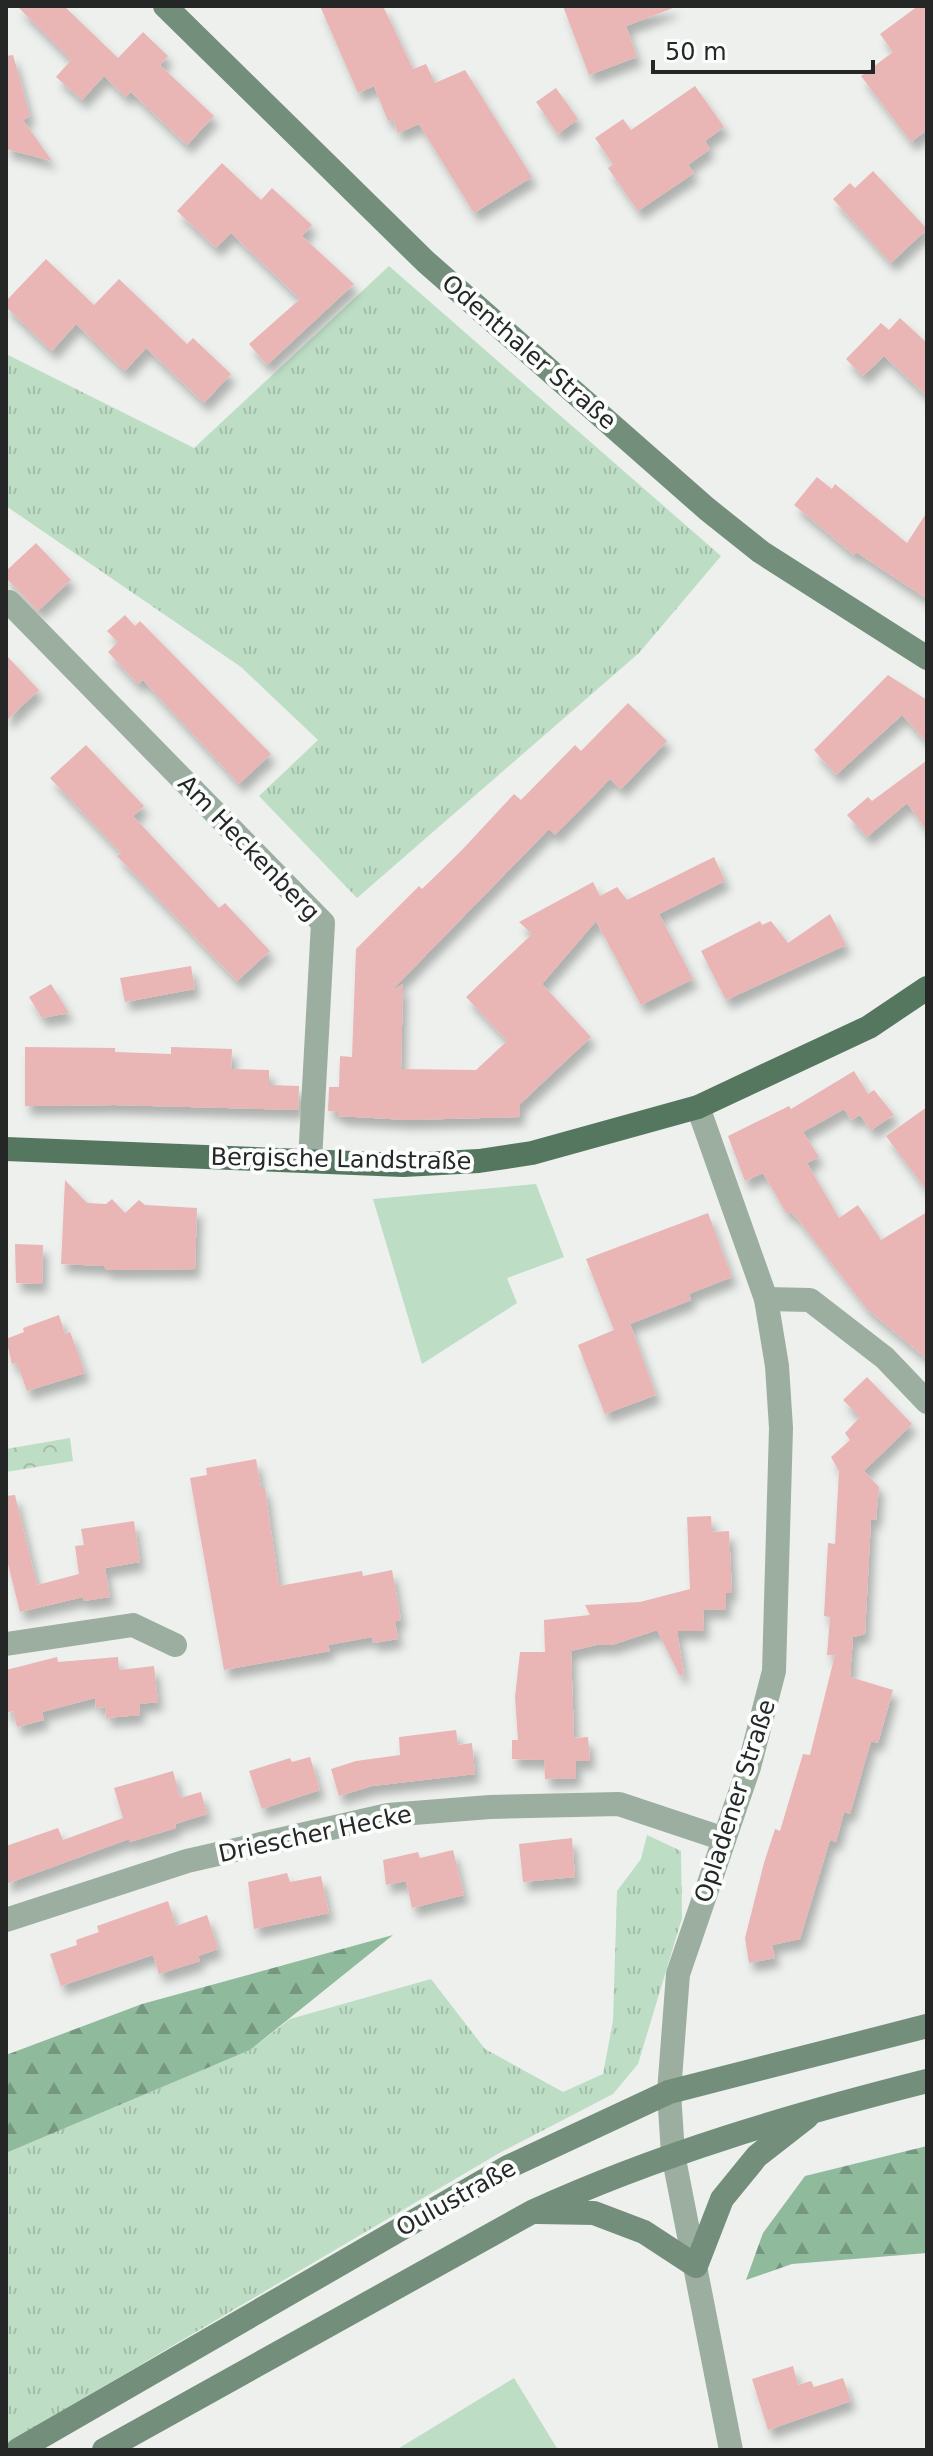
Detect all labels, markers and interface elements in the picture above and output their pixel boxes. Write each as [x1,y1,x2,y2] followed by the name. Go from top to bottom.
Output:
[653,24,873,74] scale bar
[665,38,727,66] text: 50 m
[436,269,622,435] street label: Odenthaler Straße
[173,770,325,926] street label: Am Heckenberg
[210,1143,472,1175] street label: Bergische Landstraße
[689,1696,781,1906] street label: Opladener Straße
[216,1800,414,1868] street label: Driescher Hecke
[391,2154,521,2242] street label: Oulustraße

